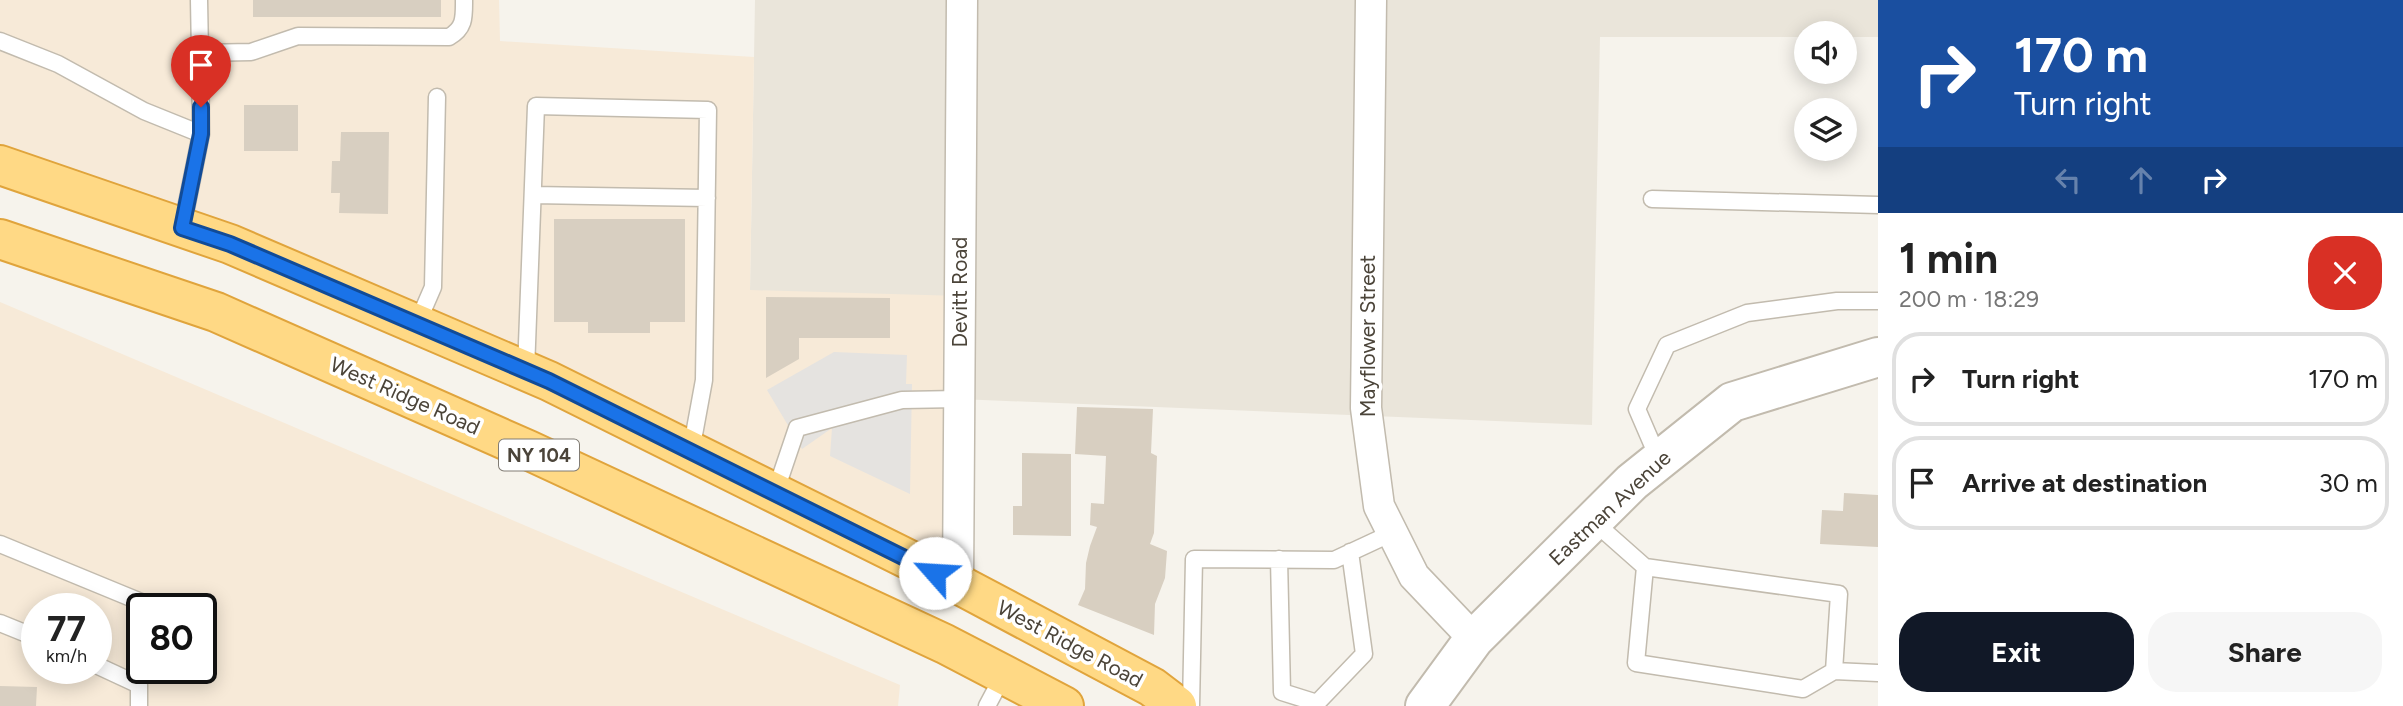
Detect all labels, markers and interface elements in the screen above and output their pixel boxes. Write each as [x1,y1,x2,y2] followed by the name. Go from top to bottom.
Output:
[1794,21,1857,161] map controls
[1794,21,1857,84] button: sound
[2014,25,2148,84] text: 170 m
[1899,28,1990,119] icon: right
[171,35,231,107] pin
[182,46,220,84] icon: arrive
[2014,85,2152,123] text: Turn right
[1794,98,1857,161] button: layers
[2049,161,2087,199] icon: left
[2122,161,2160,199] icon: ahead
[2195,161,2233,199] icon: right
[1899,233,1998,284] text: 1 min
[2308,236,2382,310] button: close
[947,237,972,347] street label: Devitt Road
[1355,255,1380,417] street label: Mayflower Street
[1899,285,2039,313] text: 200 m · 18:29
[326,351,484,440] street label: West Ridge Road
[1903,360,1941,398] icon: right
[1962,363,2079,395] text: Turn right
[2308,363,2378,395] text: 170 m
[499,440,579,470] road number: NY 104
[1544,445,1676,570] street label: Eastman Avenue
[1903,464,1941,502] icon: arrive
[1962,467,2207,499] text: Arrive at destination
[2319,467,2378,499] text: 30 m
[898,536,972,610] position arrow
[126,593,217,684] speed limit sign: 80
[993,595,1147,692] street label: West Ridge Road
[47,608,86,650] text: 77
[1899,612,2134,692] button: Exit
[2148,612,2382,692] button: Share
[46,645,87,667] text: km/h

